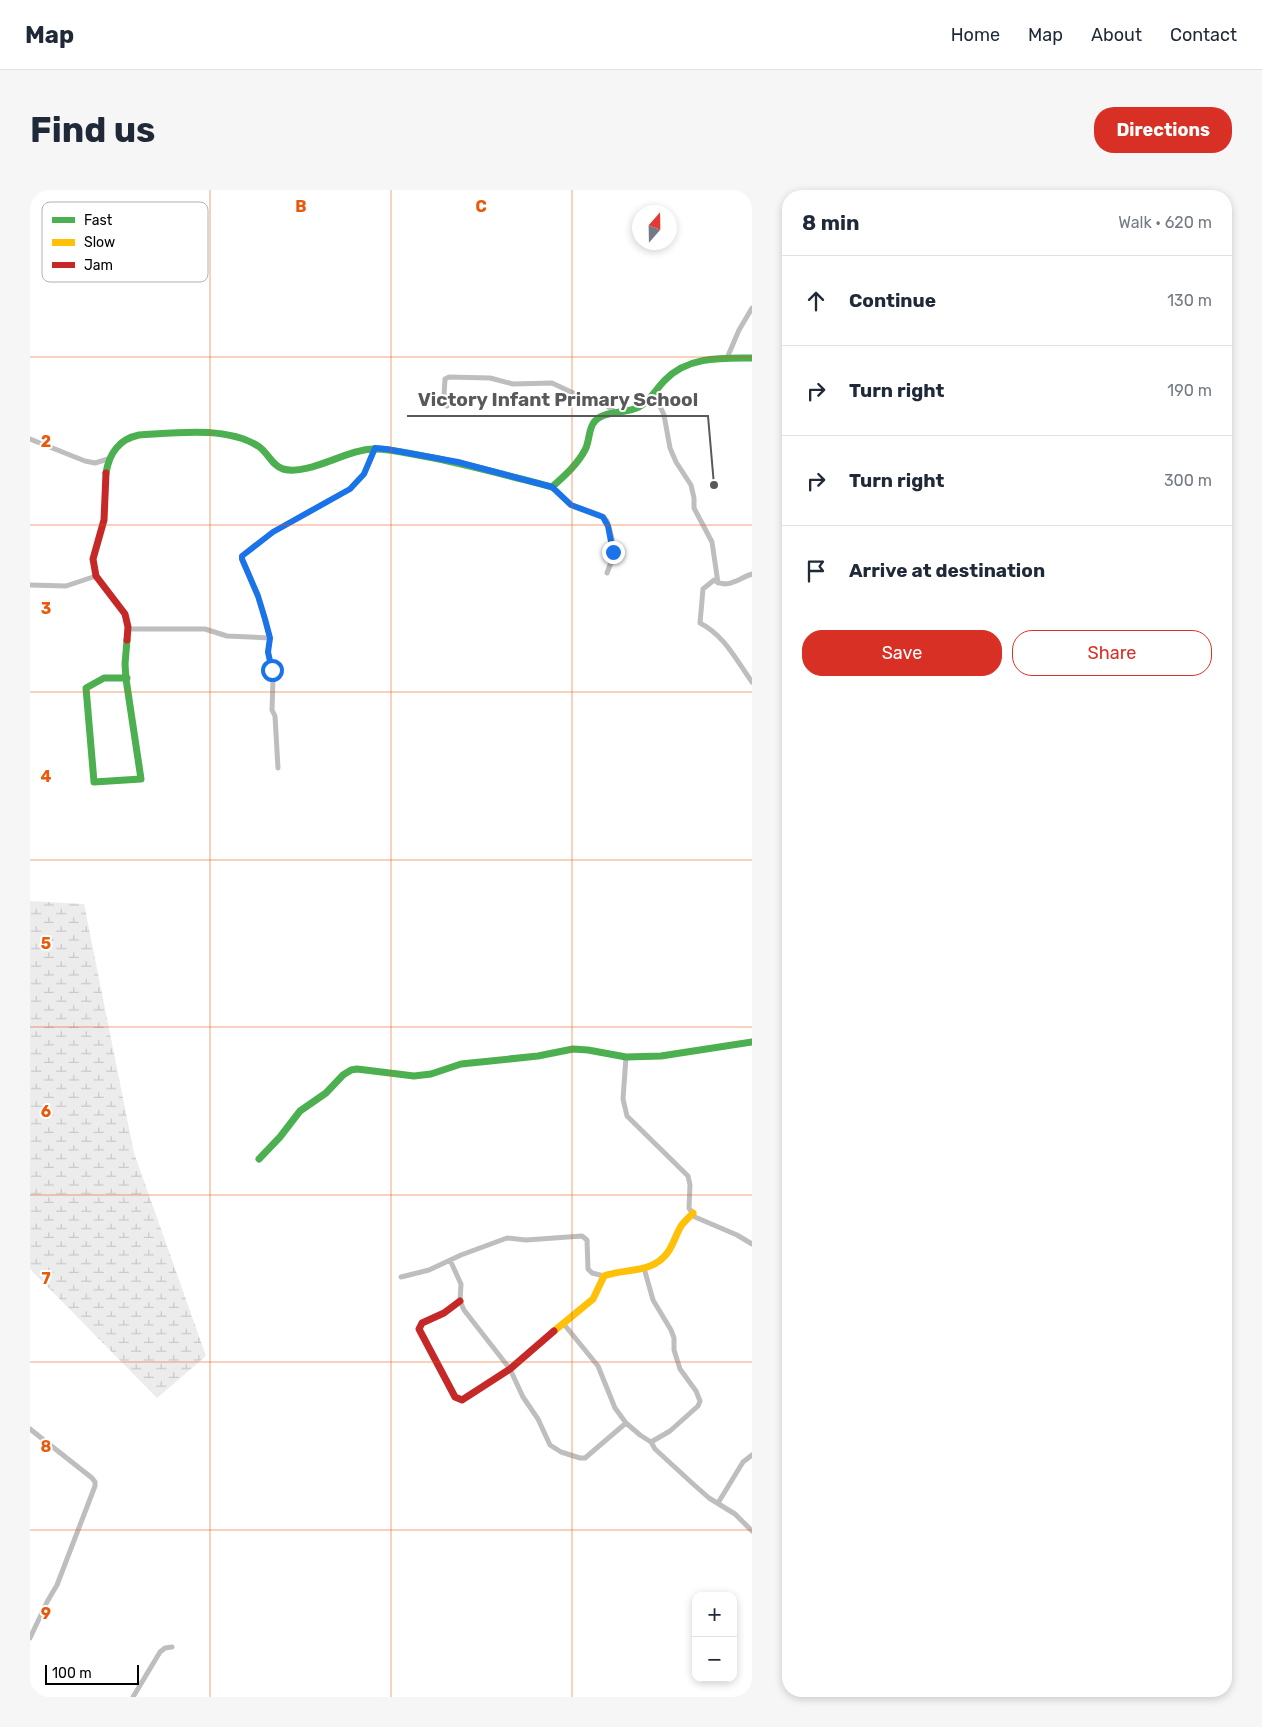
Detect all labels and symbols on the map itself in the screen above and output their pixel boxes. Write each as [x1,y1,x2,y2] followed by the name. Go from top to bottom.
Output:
[295,197,307,216] text: B
[475,197,487,216] text: C
[42,202,208,282] legend
[632,205,677,250] north arrow
[84,212,113,229] text: Fast
[84,234,115,251] text: Slow
[84,257,113,274] text: Jam
[407,382,708,416] callout: Victory Infant Primary School
[418,388,698,411] text: Victory Infant Primary School
[41,432,51,451] text: 2
[602,541,625,564] route end
[41,599,51,618] text: 3
[261,659,284,682] route start
[41,767,52,786] text: 4
[41,934,51,953] text: 5
[41,1102,51,1121] text: 6
[41,1269,51,1288] text: 7
[41,1437,52,1456] text: 8
[41,1604,51,1623] text: 9
[45,1662,139,1685] scale bar

